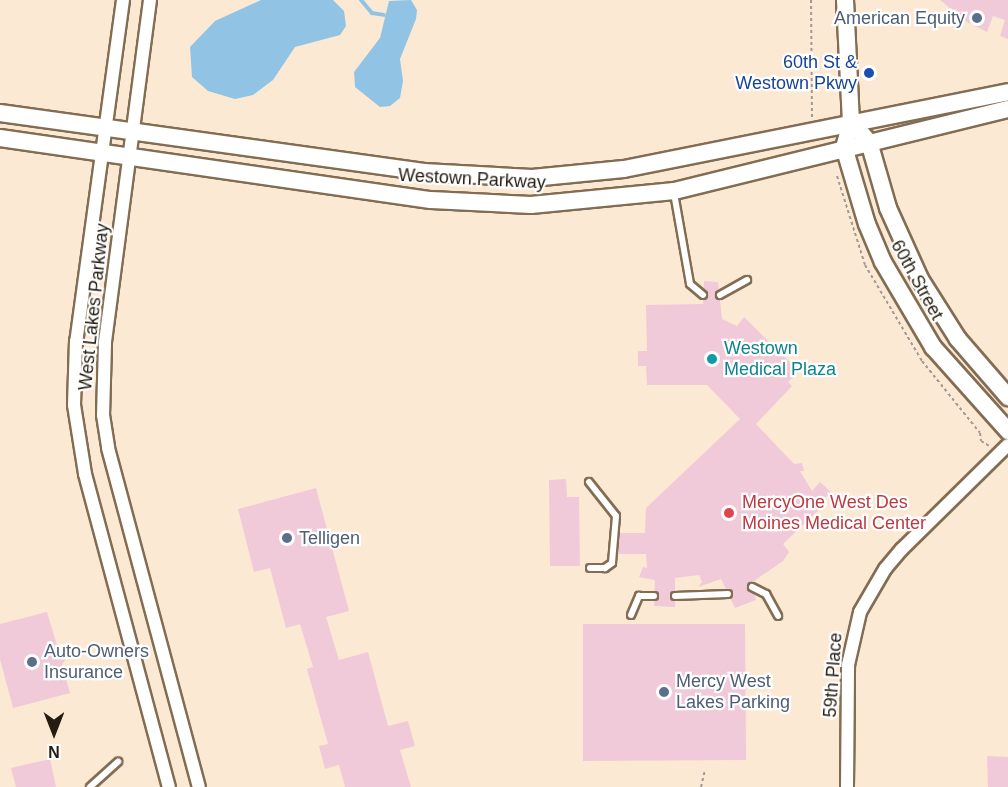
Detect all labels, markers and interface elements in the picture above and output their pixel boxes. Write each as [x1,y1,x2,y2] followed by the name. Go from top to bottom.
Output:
[834,7,965,29] place label: American Equity
[970,11,984,25] marker: American Equity
[735,52,857,94] place label: 60th St & Westown Pkwy
[862,66,876,80] marker: 60th St & Westown Pkwy
[398,164,546,194] street label: Westown Parkway
[74,222,114,392] street label: West Lakes Parkway
[886,236,948,324] street label: 60th Street
[724,338,836,380] place label: Westown Medical Plaza
[705,352,719,366] marker: Westown Medical Plaza
[742,492,926,534] place label: MercyOne West Des Moines Medical Center
[720,504,738,522] marker: MercyOne West Des Moines Medical Center
[299,527,360,549] place label: Telligen
[280,531,294,545] marker: Telligen
[819,632,847,718] street label: 59th Place
[44,641,149,684] place label: Auto-Owners Insurance
[25,655,39,669] marker: Auto-Owners Insurance
[676,671,790,714] place label: Mercy West Lakes Parking
[657,685,671,699] marker: Mercy West Lakes Parking
[24,703,84,763] north arrow
[48,743,60,760] text: N

